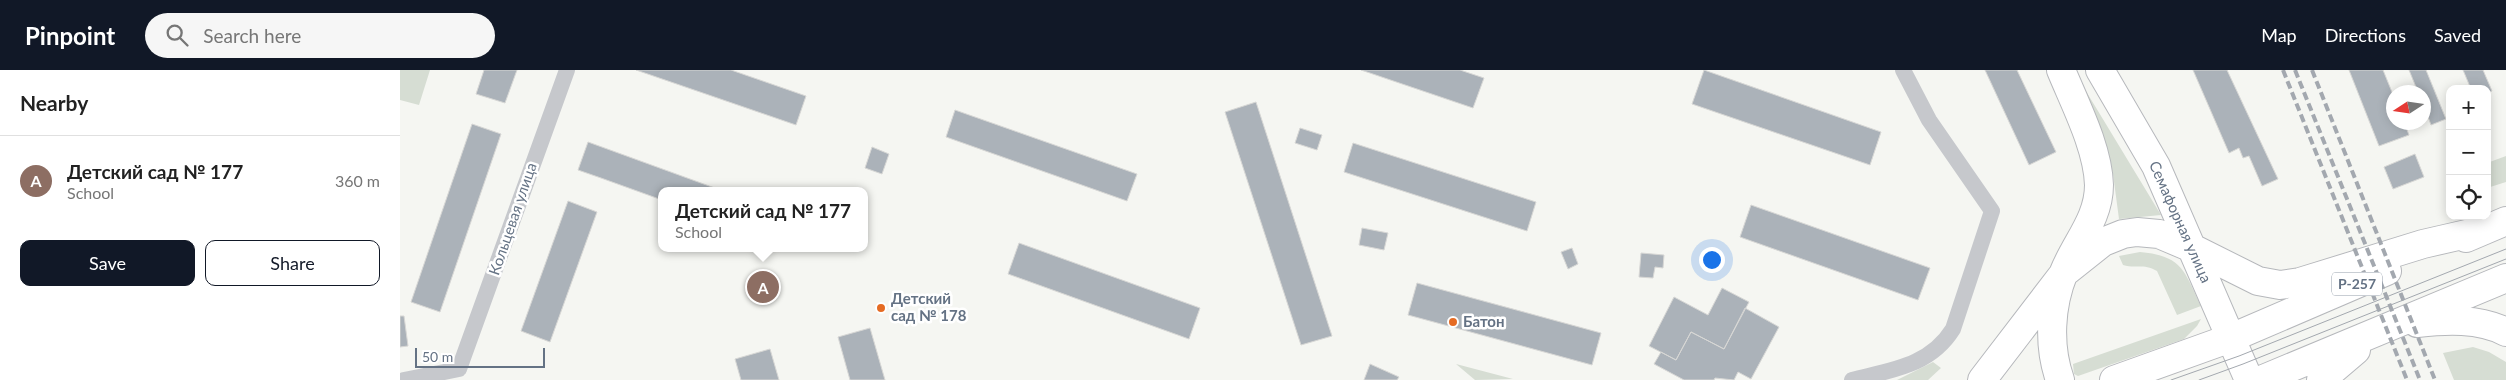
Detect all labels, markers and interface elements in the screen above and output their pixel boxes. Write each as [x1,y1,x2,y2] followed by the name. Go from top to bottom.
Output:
[145,13,495,58] search box
[25,21,115,50] text: Pinpoint
[163,21,191,49] icon: search
[203,24,301,47] text: Search here
[2261,24,2297,46] text: Map
[2325,24,2406,46] text: Directions
[2434,24,2481,46] text: Saved
[2386,85,2431,130] north arrow
[2446,85,2491,220] map controls
[2446,85,2491,130] button: +
[20,90,88,115] text: Nearby
[2446,130,2491,175] button: −
[2146,158,2216,285] street label: Семафорная улица
[67,160,243,183] text: Детский сад № 177
[484,160,540,277] street label: Кольцевая улица
[30,171,42,190] text: A
[335,171,380,190] text: 360 m
[2446,175,2491,220] button: locate
[67,183,114,202] text: School
[658,187,868,252] popup
[675,199,851,222] text: Детский сад № 177
[675,222,722,241] text: School
[20,240,195,286] button: Save
[205,240,380,286] button: Share
[1699,247,1725,273] your location
[747,268,779,306] pin: A
[2332,272,2382,295] road number: Р-257
[891,289,967,324] place label: Детский сад № 178
[875,302,887,314] marker: Детский сад № 178
[1463,312,1505,330] place label: Батон
[1447,316,1459,328] marker: Батон
[415,345,545,368] scale bar
[422,348,453,365] text: 50 m

